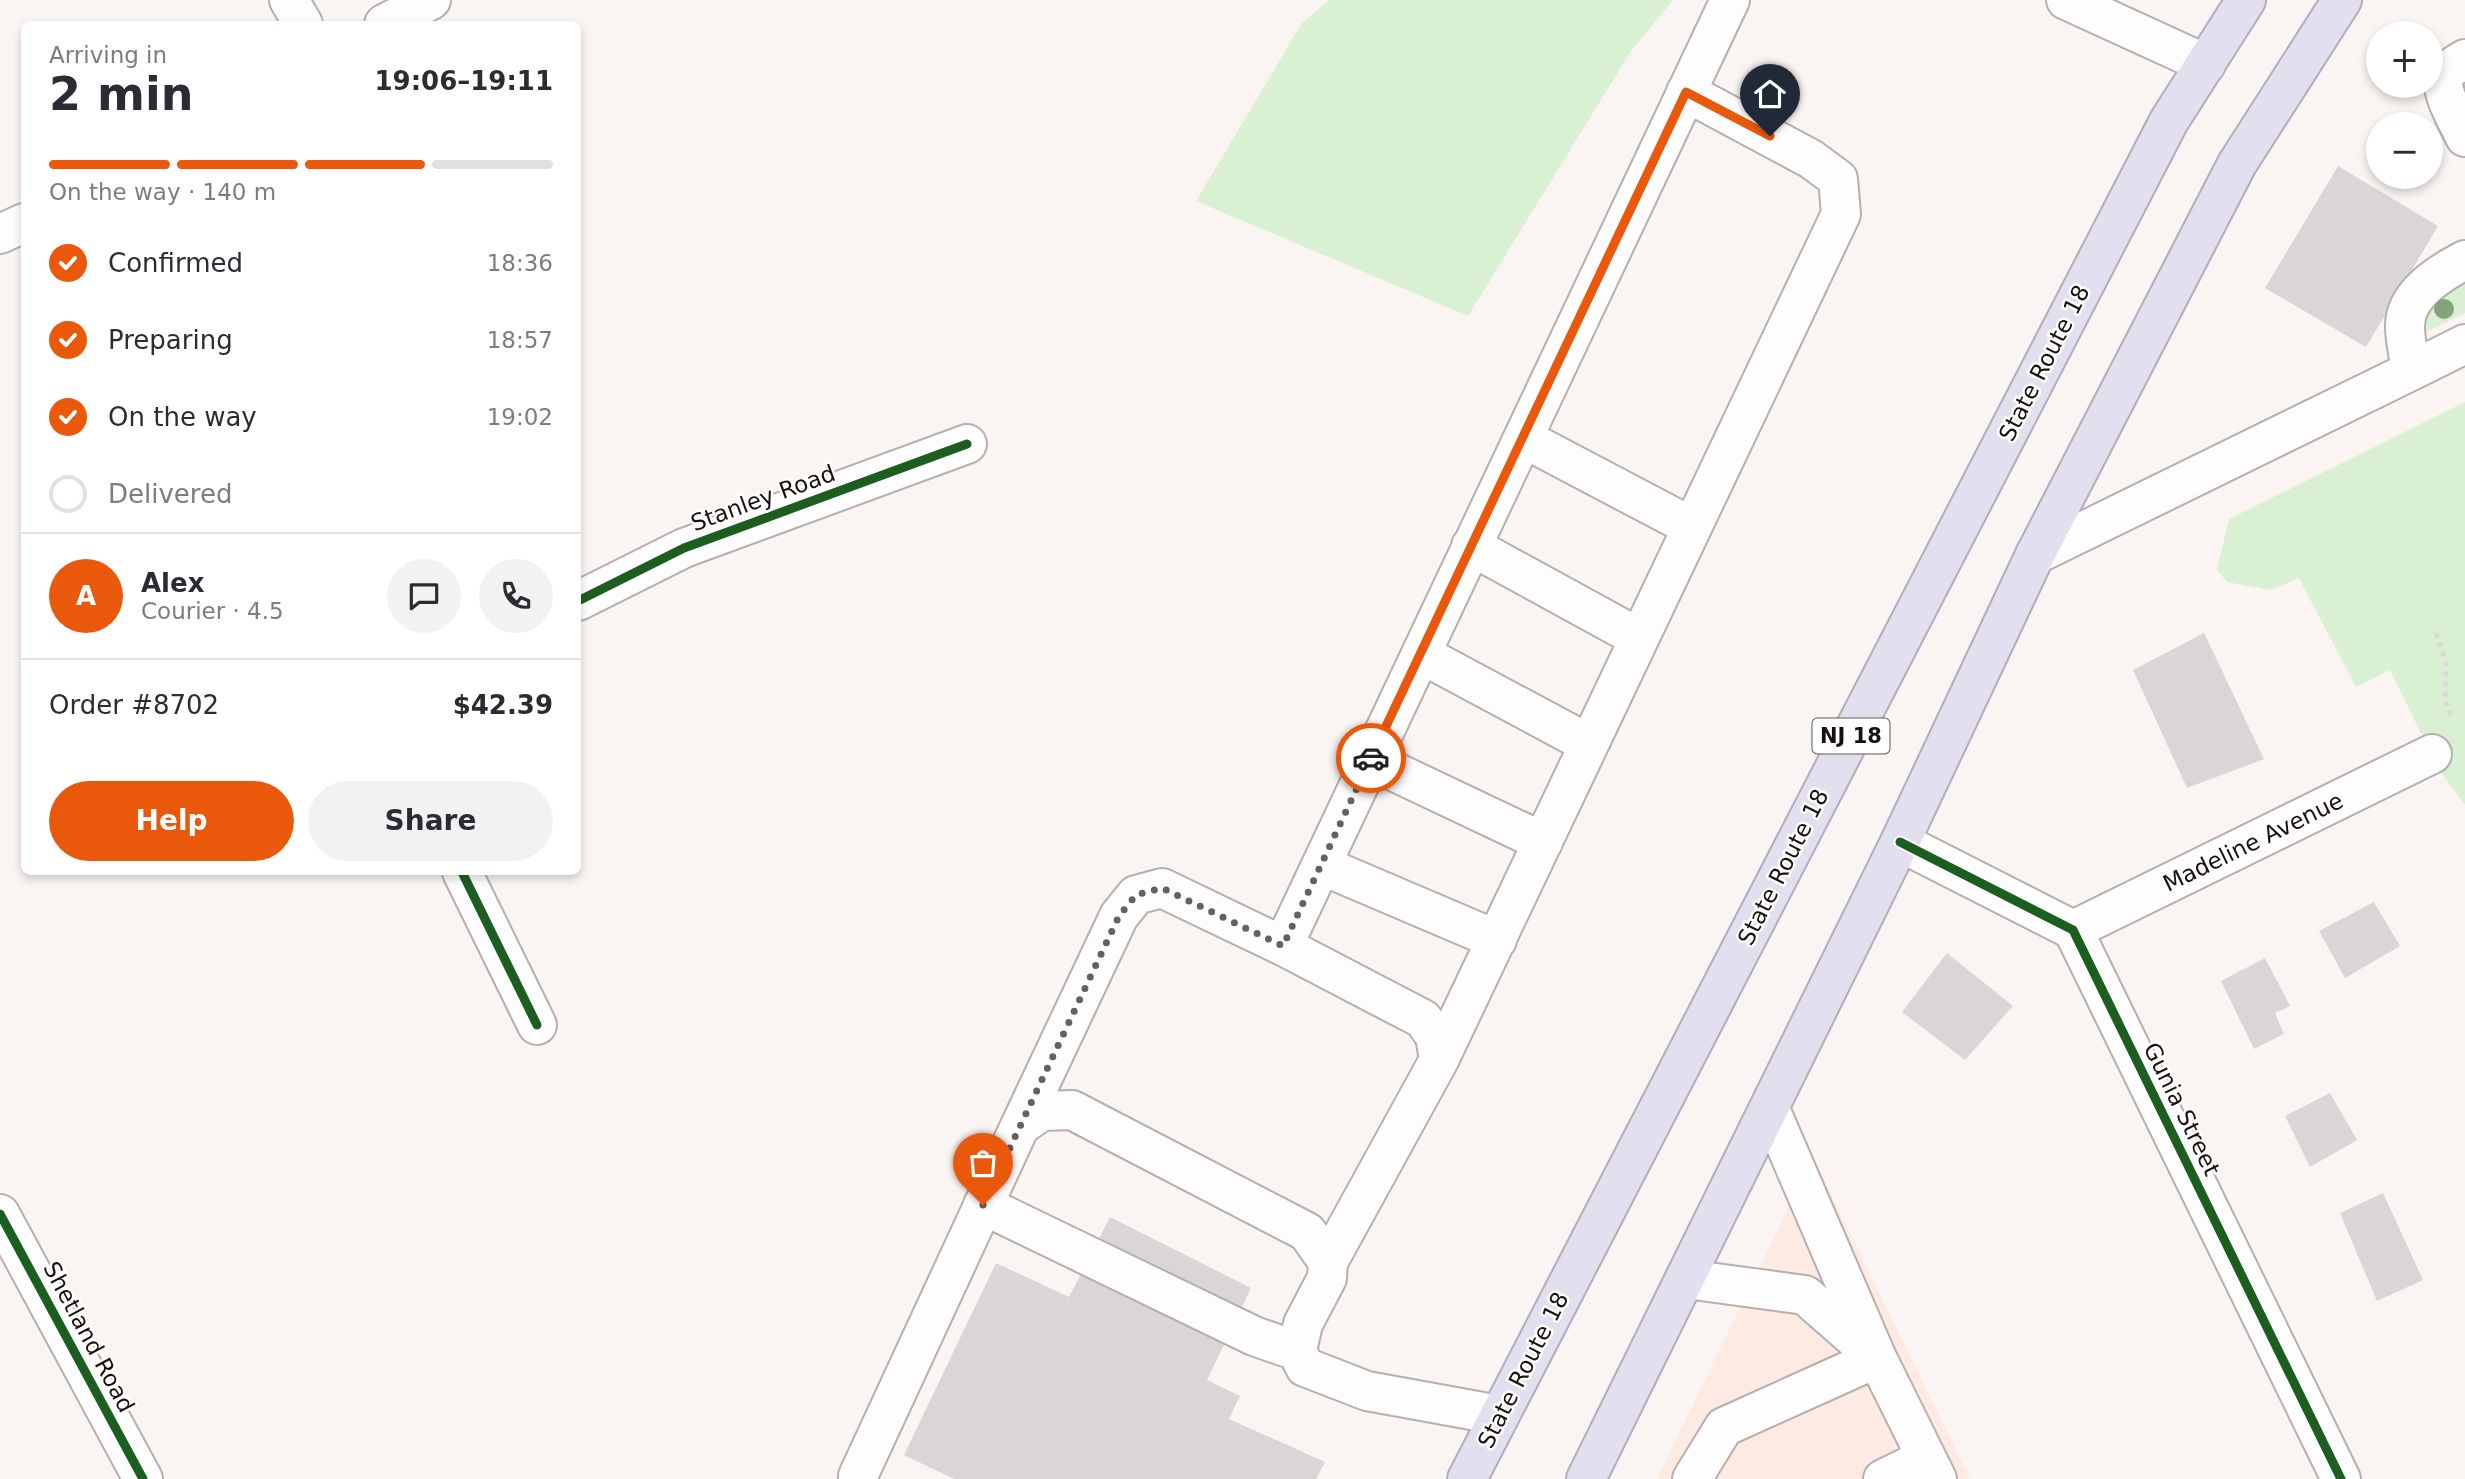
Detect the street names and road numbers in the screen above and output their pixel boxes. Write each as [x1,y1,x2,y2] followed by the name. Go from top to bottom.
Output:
[1993,281,2095,445] street label: State Route 18
[687,460,839,536] street label: Stanley Road
[1812,718,1890,754] road number: NJ 18
[1732,785,1834,949] street label: State Route 18
[2159,787,2347,897] street label: Madeline Avenue
[2139,1038,2225,1180] street label: Gunia Street
[38,1257,140,1417] street label: Shetland Road
[1472,1288,1574,1452] street label: State Route 18

